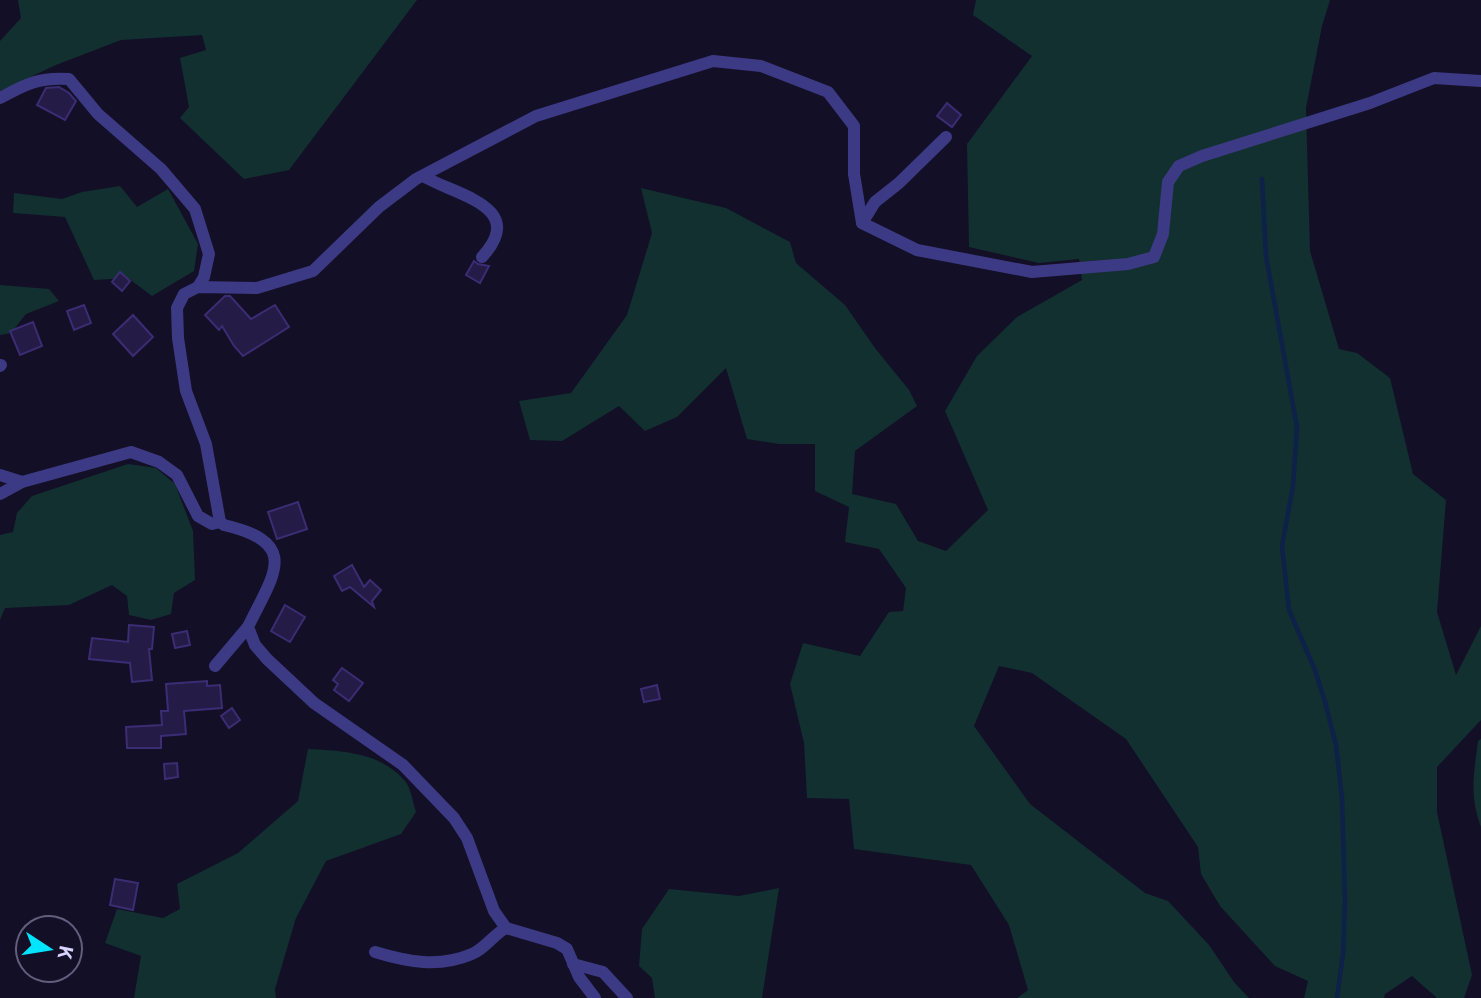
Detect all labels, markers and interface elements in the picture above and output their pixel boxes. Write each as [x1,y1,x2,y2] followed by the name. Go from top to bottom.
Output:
[14,914,84,984] north arrow
[53,944,78,962] text: K

